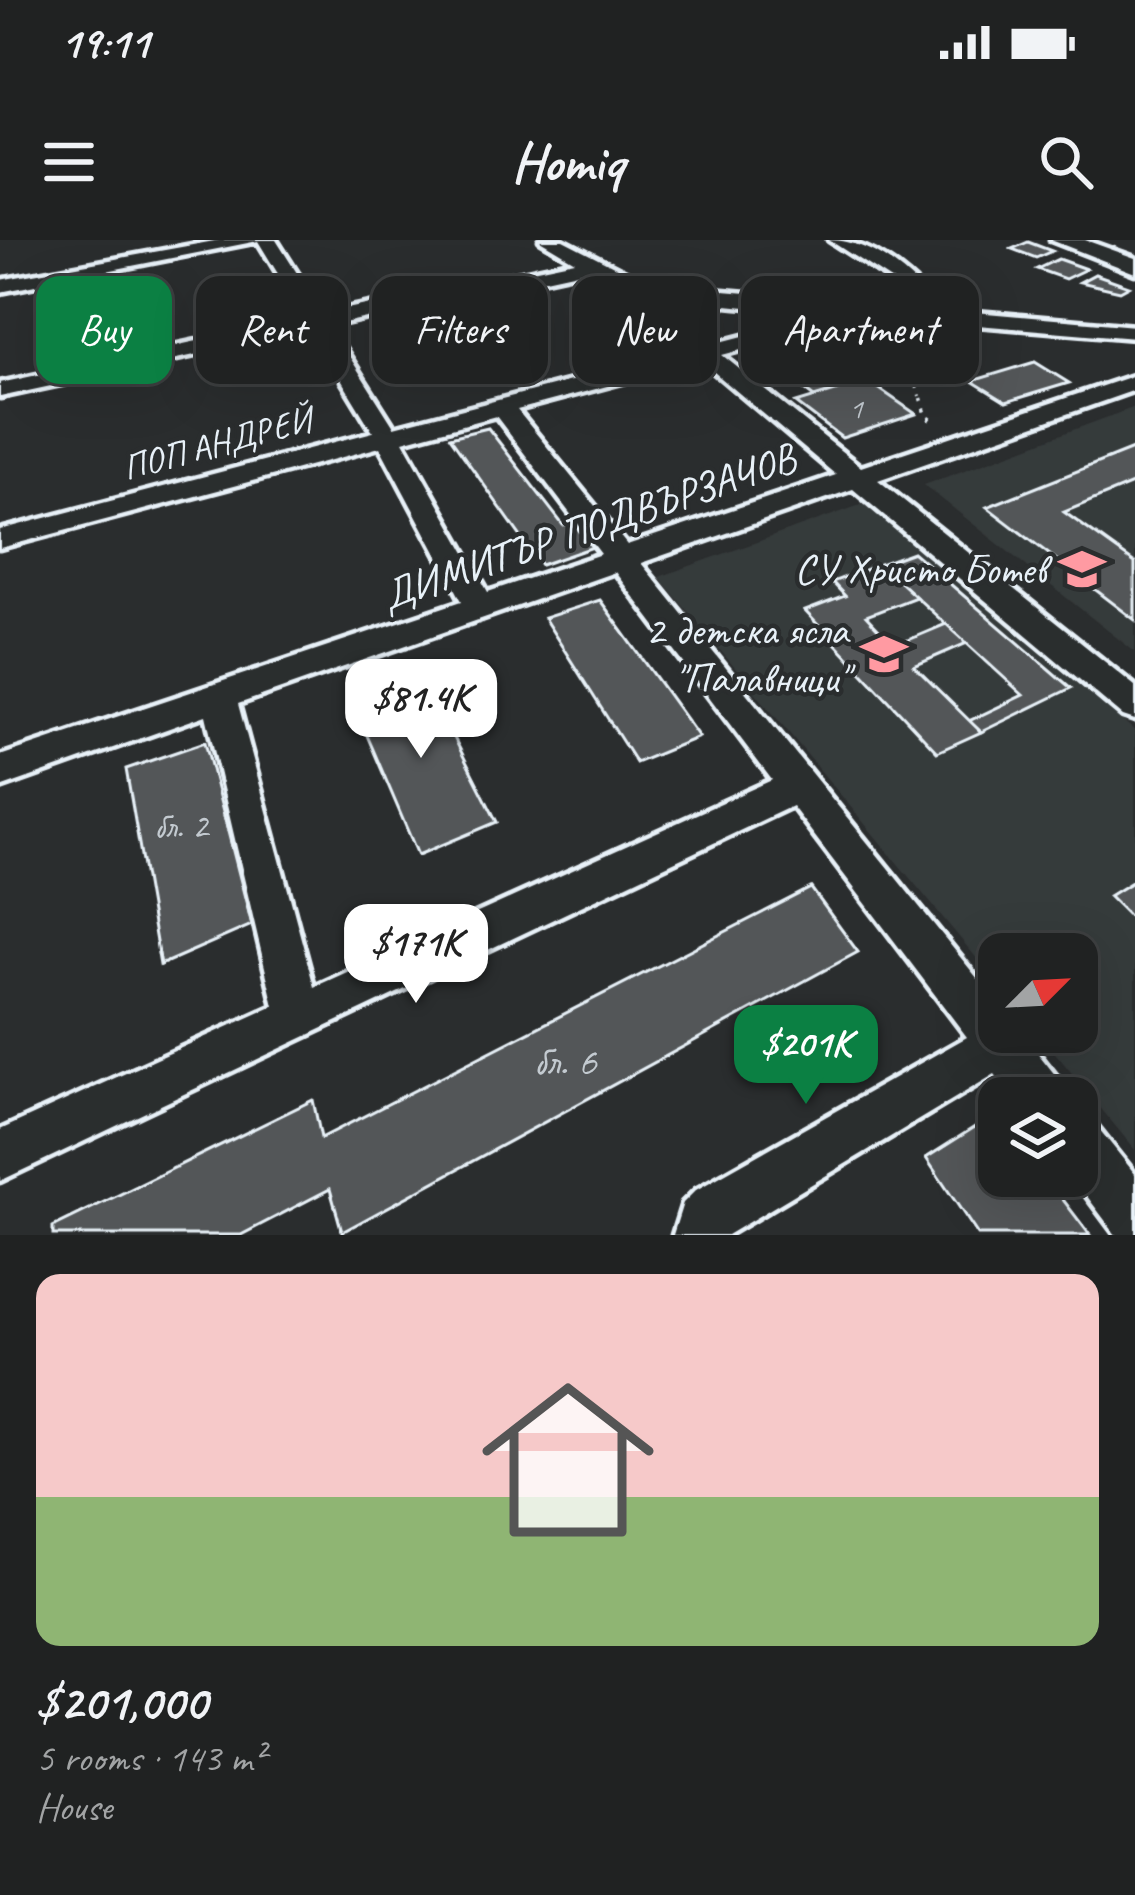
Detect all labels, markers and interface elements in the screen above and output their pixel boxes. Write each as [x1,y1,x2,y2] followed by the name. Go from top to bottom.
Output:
[60,14,149,71] text: 19:11
[511,128,624,196] text: Homiq
[36,129,102,195] icon: menu
[1033,129,1099,195] icon: search
[36,276,172,384] chip: Buy
[196,276,348,384] chip: Rent
[372,276,548,384] chip: Filters
[572,276,717,384] chip: New
[741,276,979,384] chip: Apartment
[849,389,864,427] house number: 1
[117,394,322,490] street label: ПОП АНДРЕЙ
[374,430,805,623] street label: ДИМИТЪР ПОДВЪРЗАЧОВ
[795,543,1053,596] place label: СУ Христо Ботев
[1057,544,1107,594] school or university icon: СУ Христо Ботев
[646,604,856,705] place label: 2 детска ясла "Палавници"
[859,629,909,679] school or university icon: 2 детска ясла "Палавници"
[323,659,519,761] pin: $81.4K
[372,673,470,722] text: $81.4K
[154,803,211,849] house number: бл. 2
[332,904,500,1006] pin: $171K
[371,918,461,967] text: $171K
[978,933,1098,1053] north arrow
[978,933,1098,1197] map controls
[722,1005,890,1107] pin: $201K
[761,1019,851,1068] text: $201K
[534,1035,597,1088] house number: бл. 6
[978,1077,1098,1197] button: layers
[460,1352,676,1568] icon: home
[36,1670,207,1734] text: $201,000
[36,1734,264,1783] text: 5 rooms · 143 m²
[36,1783,112,1832] text: House

